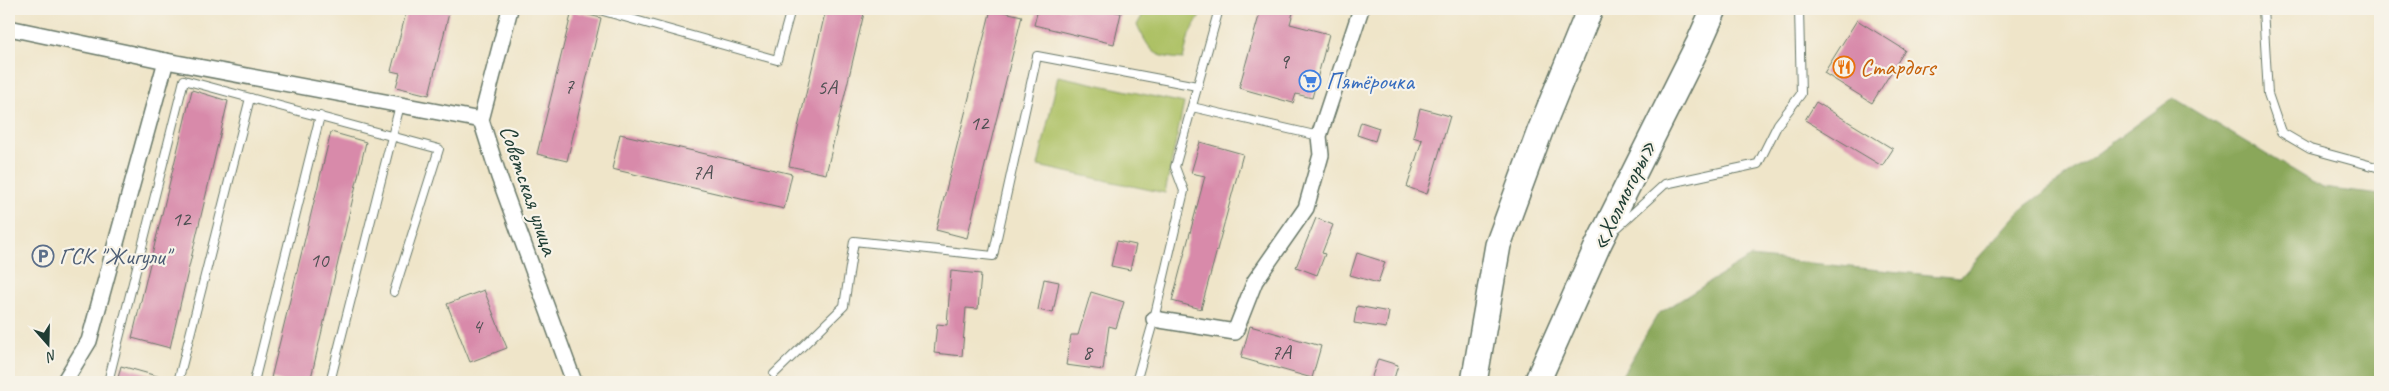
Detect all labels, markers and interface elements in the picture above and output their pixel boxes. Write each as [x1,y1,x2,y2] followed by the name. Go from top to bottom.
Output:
[1279,48,1290,74] house number: 9
[1860,52,1938,82] place label: Стардогs
[1832,55,1856,79] restaurant icon: Стардогs
[1326,66,1415,96] place label: Пятёрочка
[1298,69,1322,93] supermarket icon: Пятёрочка
[564,73,575,99] house number: 7
[817,74,838,100] house number: 5А
[970,110,990,136] house number: 12
[493,121,566,260] street label: Советская улица
[1583,135,1663,255] street label: «Холмогоры»
[692,159,713,185] house number: 7А
[172,206,192,232] house number: 12
[59,241,175,271] place label: ГСК "Жигули"
[31,244,55,268] parking icon: ГСК "Жигули"
[310,247,330,273] house number: 10
[472,313,484,339] house number: 4
[22,318,72,368] north arrow
[1082,339,1094,365] house number: 8
[1271,339,1292,365] house number: 7А
[43,346,59,366] text: N

